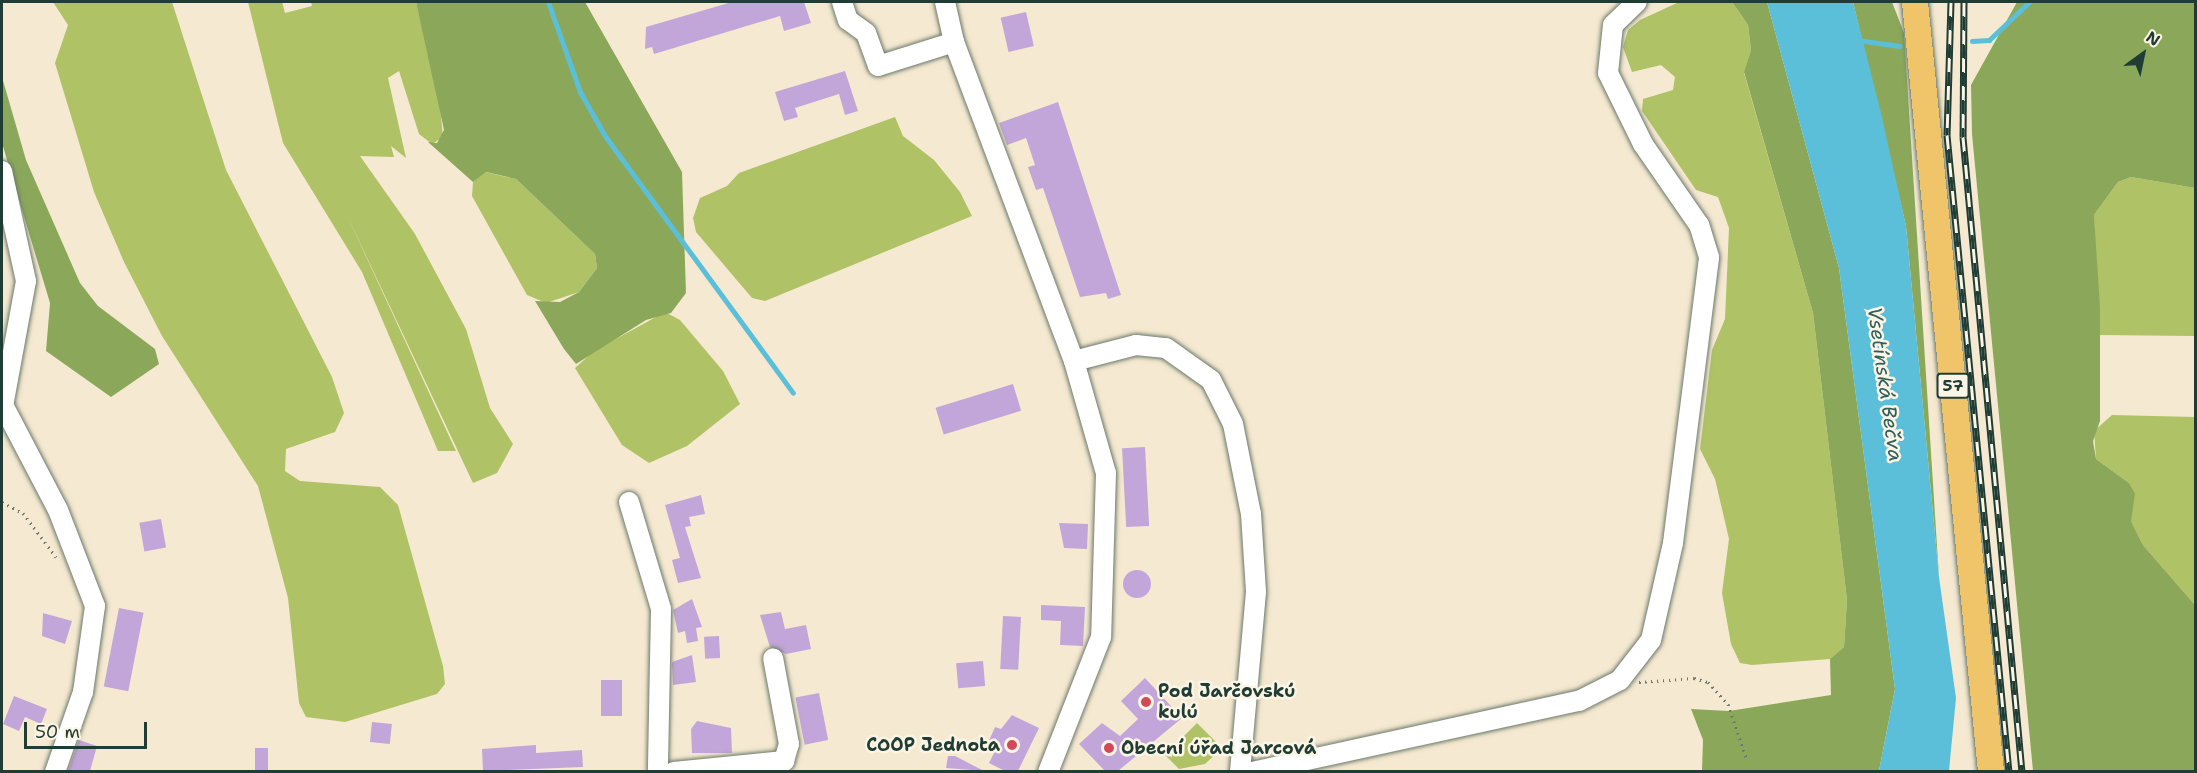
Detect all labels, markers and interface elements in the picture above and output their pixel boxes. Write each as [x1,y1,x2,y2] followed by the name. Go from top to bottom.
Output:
[2113,24,2173,84] north arrow
[2142,26,2164,51] text: N
[1862,305,1908,463] water label: Vsetínská Bečva
[1936,373,1970,399] road number: 57
[1158,681,1295,724] place label: Pod Jarčovskú kulú
[1139,695,1153,709] marker: Pod Jarčovskú kulú
[27,710,150,748] scale bar
[35,720,80,744] text: 50 m
[866,734,1000,756] place label: COOP Jednota
[1121,737,1316,759] place label: Obecní úřad Jarcová
[1005,738,1019,752] marker: COOP Jednota
[1102,741,1116,755] marker: Obecní úřad Jarcová

